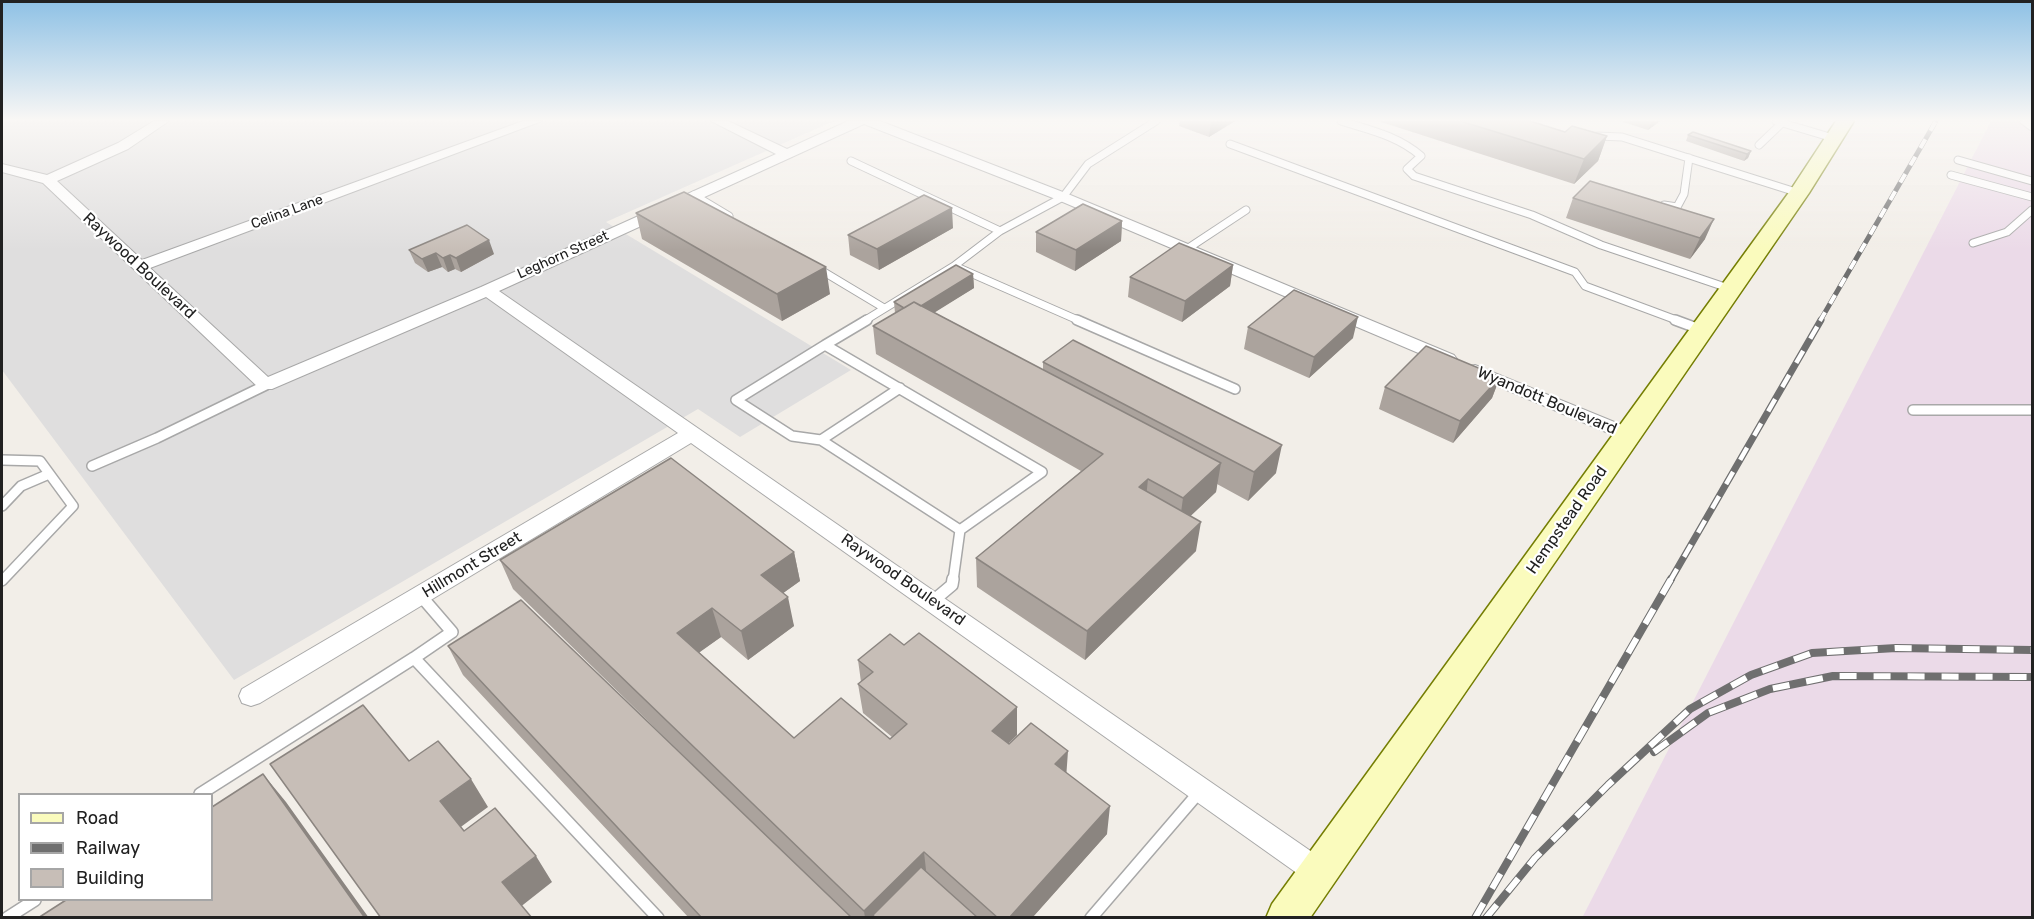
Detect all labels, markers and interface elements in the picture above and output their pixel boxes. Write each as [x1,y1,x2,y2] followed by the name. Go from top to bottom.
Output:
[249,191,325,233] street label: Celina Lane
[79,209,199,323] street label: Raywood Boulevard
[515,227,611,283] street label: Leghorn Street
[1474,363,1620,439] street label: Wyandott Boulevard
[1523,462,1611,578] street label: Hempstead Road
[419,528,525,602] street label: Hillmont Street
[837,530,969,630] street label: Raywood Boulevard
[18,793,213,901] legend
[76,807,119,829] text: Road
[76,837,140,859] text: Railway
[76,867,144,889] text: Building

